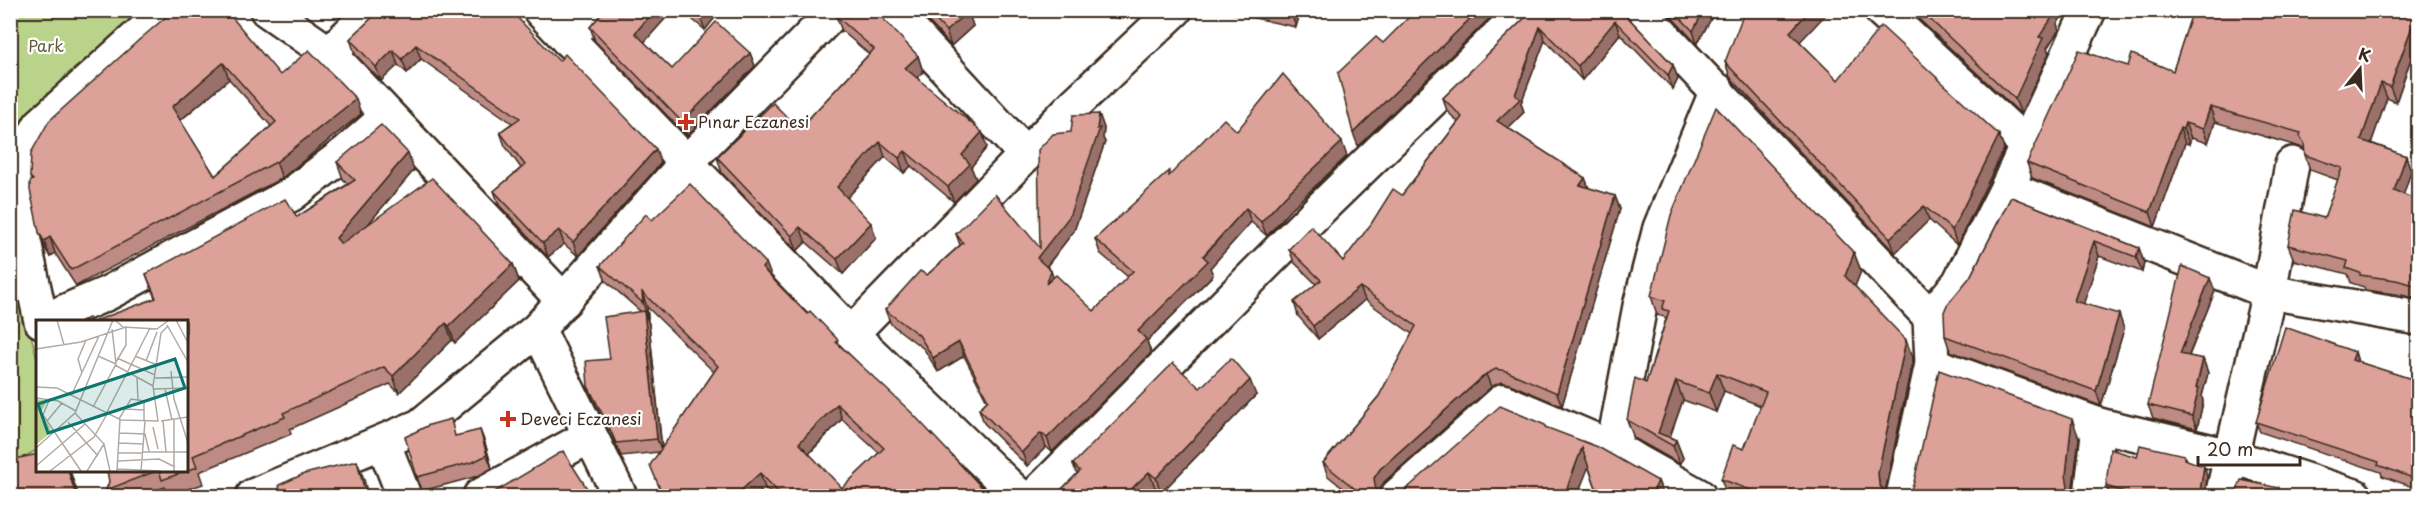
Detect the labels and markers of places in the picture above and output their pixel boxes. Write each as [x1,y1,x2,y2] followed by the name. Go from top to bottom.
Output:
[698,109,809,133] place label: Pınar Eczanesi
[679,115,693,129] marker: Pınar Eczanesi
[520,406,642,430] place label: Deveci Eczanesi
[501,412,515,426] marker: Deveci Eczanesi

